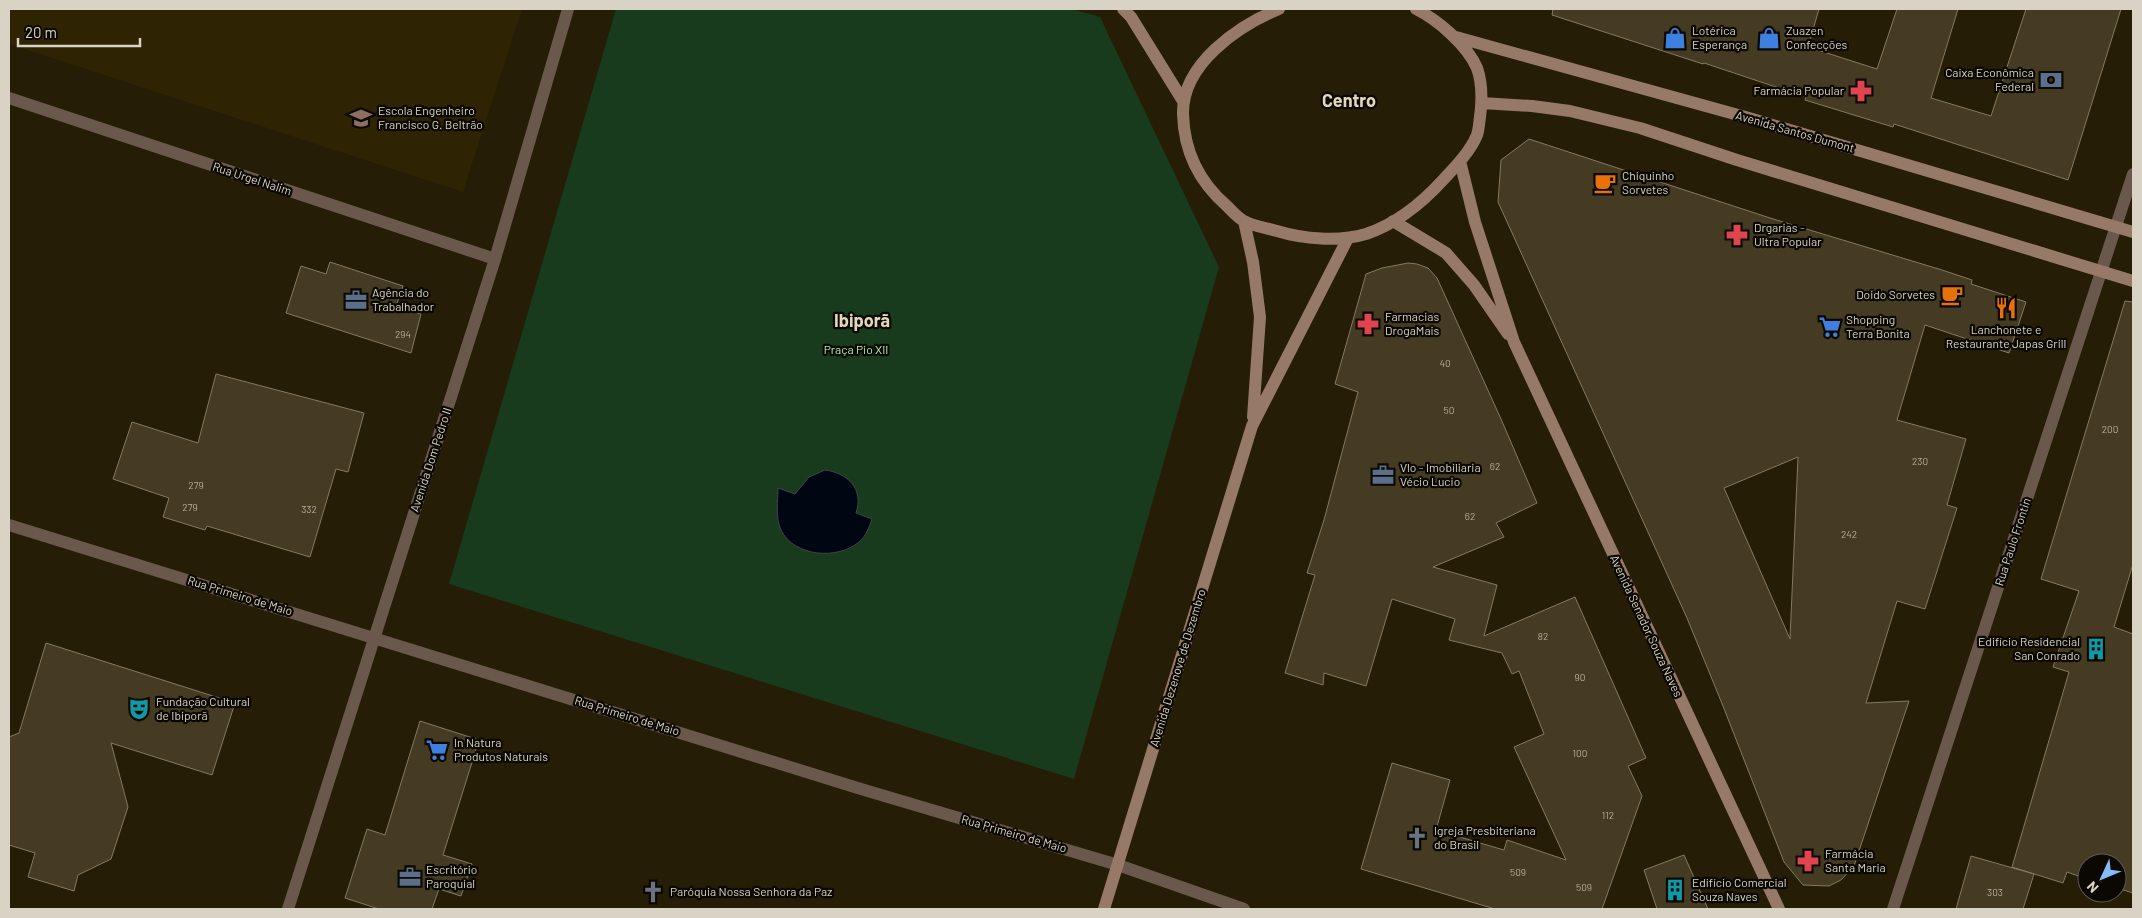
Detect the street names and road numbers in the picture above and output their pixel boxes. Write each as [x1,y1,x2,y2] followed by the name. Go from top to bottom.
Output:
[1734,107,1856,155] street label: Avenida Santos Dumont
[211,159,294,197] street label: Rua Urgel Nalim
[407,406,454,514] street label: Avenida Dom Pedro II
[1991,496,2033,587] street label: Rua Paulo Frontin
[1608,552,1686,699] street label: Avenida Senador Souza Naves
[186,572,294,618] street label: Rua Primeiro de Maio
[1146,587,1208,748] street label: Avenida Dezenove de Dezembro
[573,692,681,738] street label: Rua Primeiro de Maio
[960,811,1069,855] street label: Rua Primeiro de Maio

